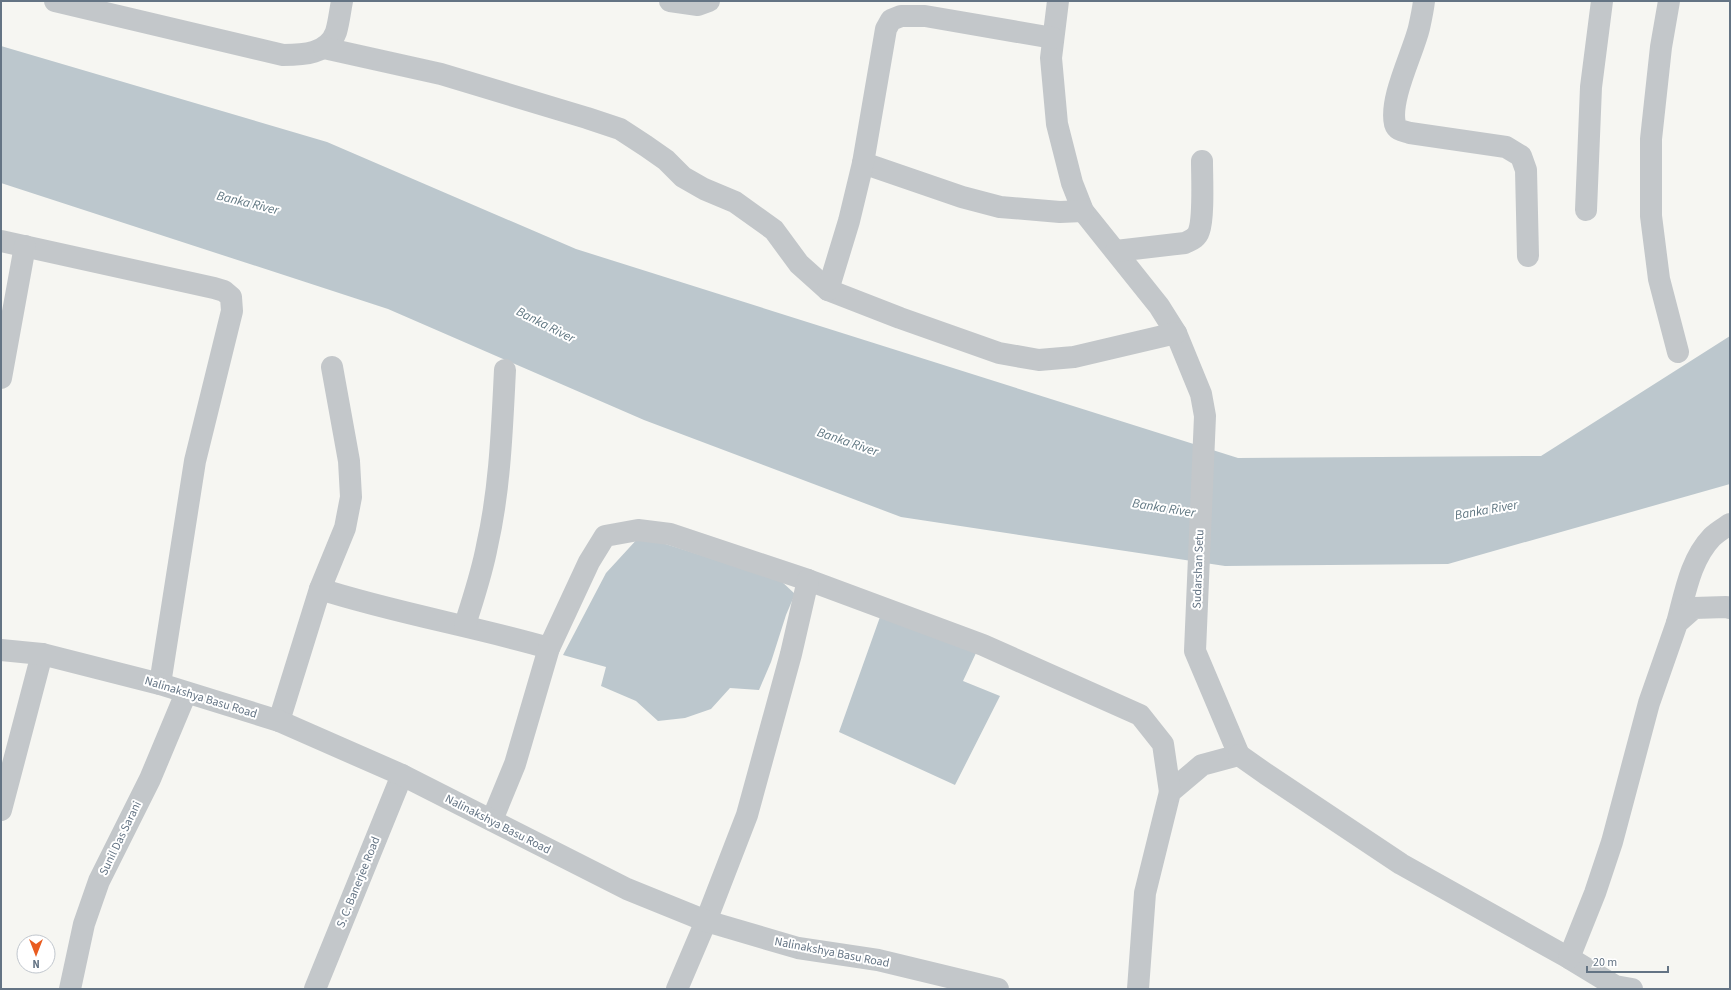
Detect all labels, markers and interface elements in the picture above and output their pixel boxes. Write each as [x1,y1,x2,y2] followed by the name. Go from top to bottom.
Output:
[215,187,281,220] water label: Banka River
[513,302,578,348] water label: Banka River
[815,423,881,461] water label: Banka River
[1131,494,1197,522] water label: Banka River
[1453,496,1520,524] water label: Banka River
[1189,529,1208,609] street label: Sudarshan Setu
[143,672,259,723] street label: Nalinakshya Basu Road
[442,790,554,858] street label: Nalinakshya Basu Road
[95,798,146,878] street label: Sunil Das Sarani
[332,834,384,930] street label: S. C. Banerjee Road
[773,933,891,972] street label: Nalinakshya Basu Road
[16,934,56,974] north arrow
[1587,948,1668,974] scale bar
[1593,954,1617,971] text: 20 m
[32,956,40,971] text: N

